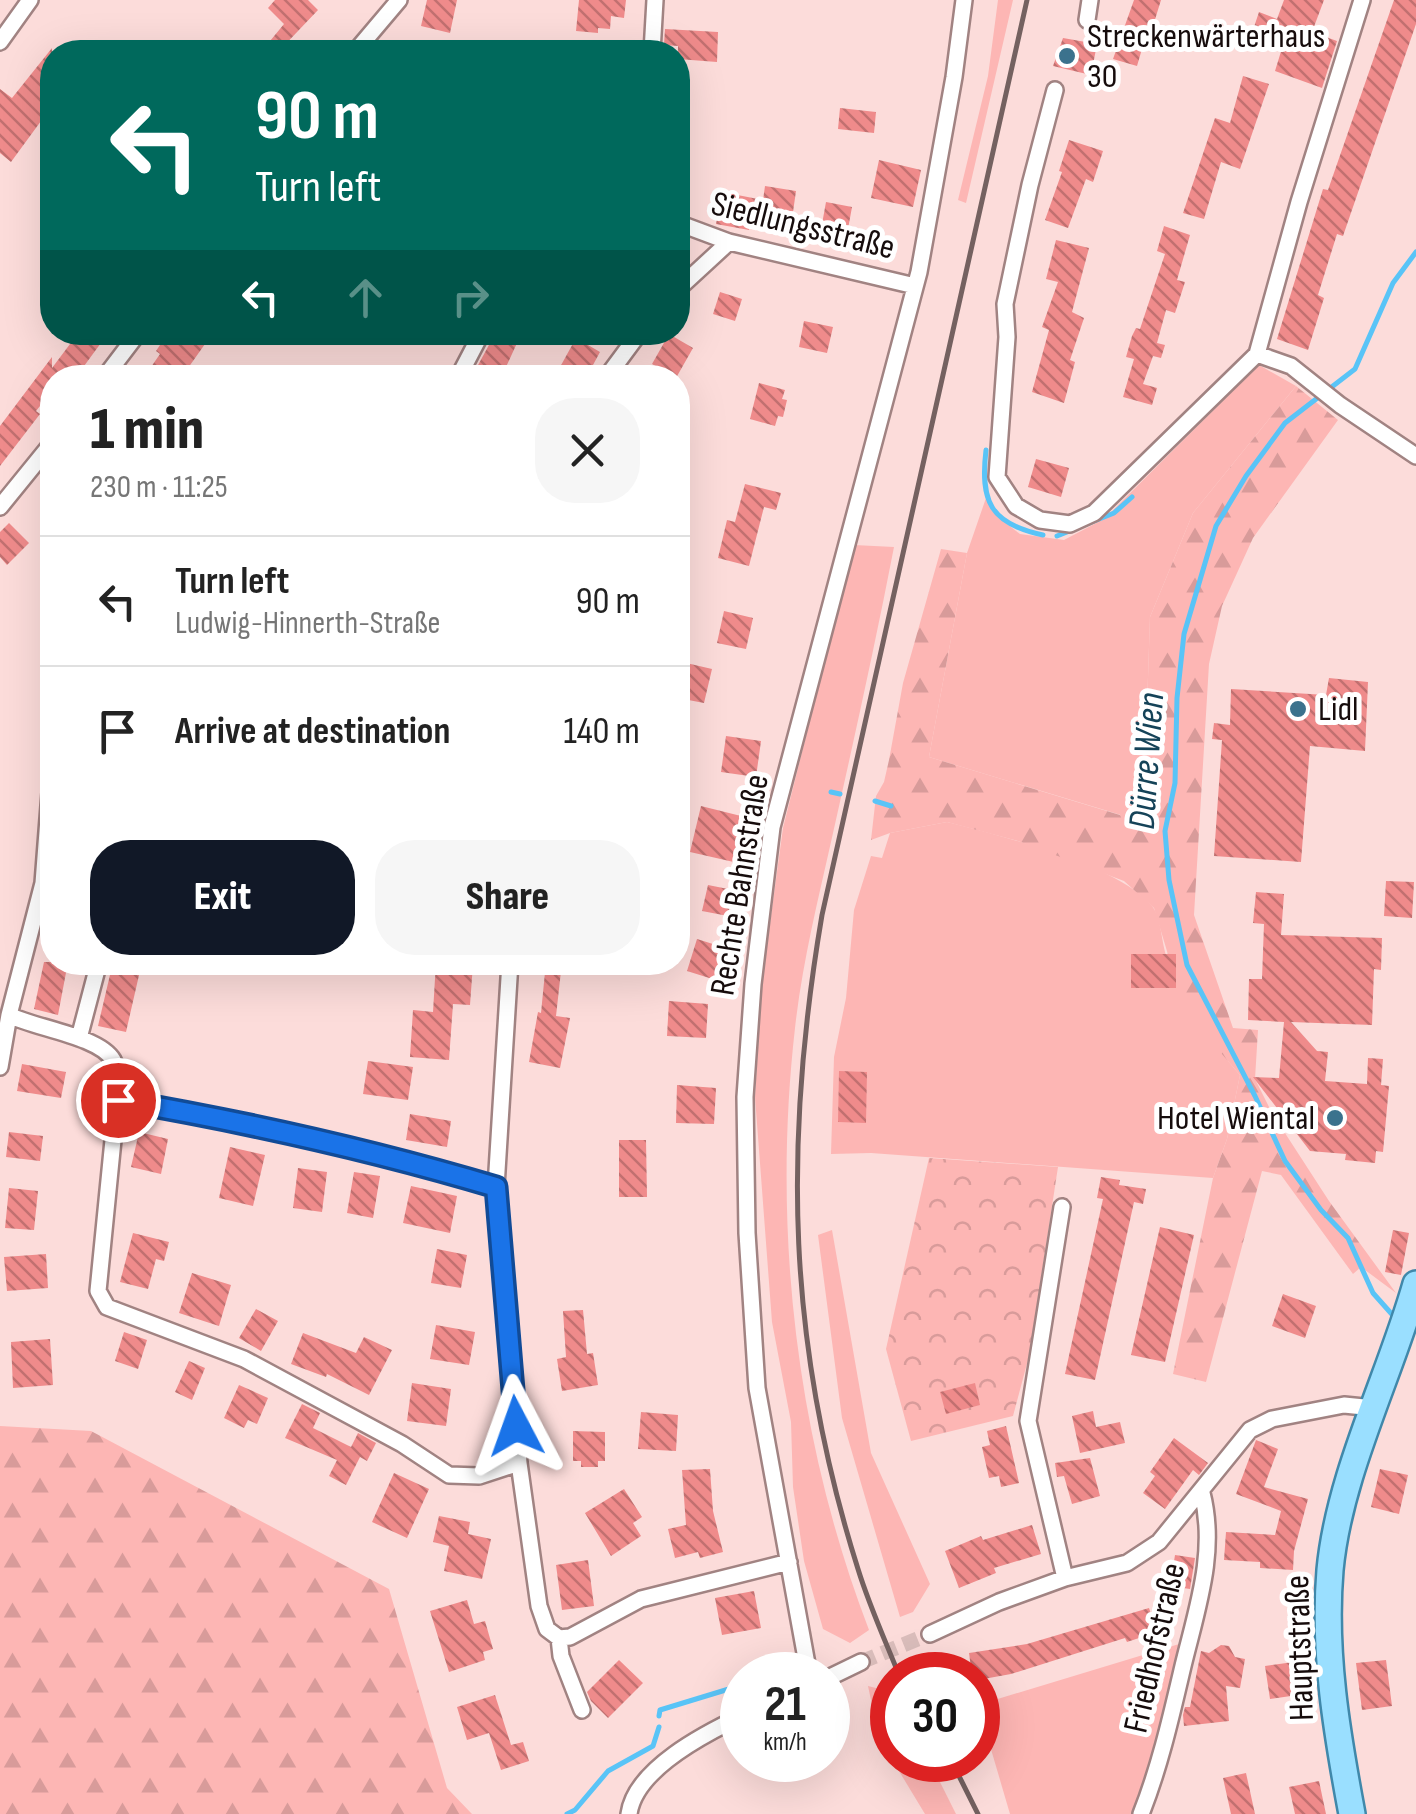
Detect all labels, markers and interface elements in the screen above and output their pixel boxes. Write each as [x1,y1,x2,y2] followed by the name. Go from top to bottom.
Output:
[1087,15,1325,98] place label: Streckenwärterhaus 30
[1056,45,1078,67] marker: Streckenwärterhaus 30
[255,75,379,159] text: 90 m
[90,80,220,210] icon: left
[255,160,381,215] text: Turn left
[707,182,899,270] street label: Siedlungsstraße
[233,270,288,325] icon: left
[338,270,393,325] icon: ahead
[443,270,498,325] icon: right
[90,394,204,466] text: 1 min
[535,398,640,503] button: close
[90,468,228,507] text: 230 m · 11:25
[175,559,289,604] text: Turn left
[90,574,145,629] icon: left
[576,579,640,624] text: 90 m
[175,604,440,643] text: Ludwig-Hinnerth-Straße
[1318,688,1359,731] place label: Lidl
[1120,691,1174,831] water label: Dürre Wien
[1287,698,1309,720] marker: Lidl
[90,704,145,759] icon: arrive
[175,709,450,754] text: Arrive at destination
[563,709,640,754] text: 140 m
[701,771,779,999] street label: Rechte Bahnstraße
[90,840,355,955] button: Exit
[375,840,640,955] button: Share
[76,1058,161,1143] pin
[91,1073,146,1128] icon: arrive
[1157,1097,1315,1140] place label: Hotel Wiental
[1324,1107,1346,1129] marker: Hotel Wiental
[464,1374,568,1478] position arrow
[1115,1559,1195,1737] street label: Friedhofstraße
[1276,1574,1324,1722] street label: Hauptstraße
[870,1652,1000,1782] speed limit sign: 30
[764,1675,806,1735] text: 21
[763,1727,807,1758] text: km/h

